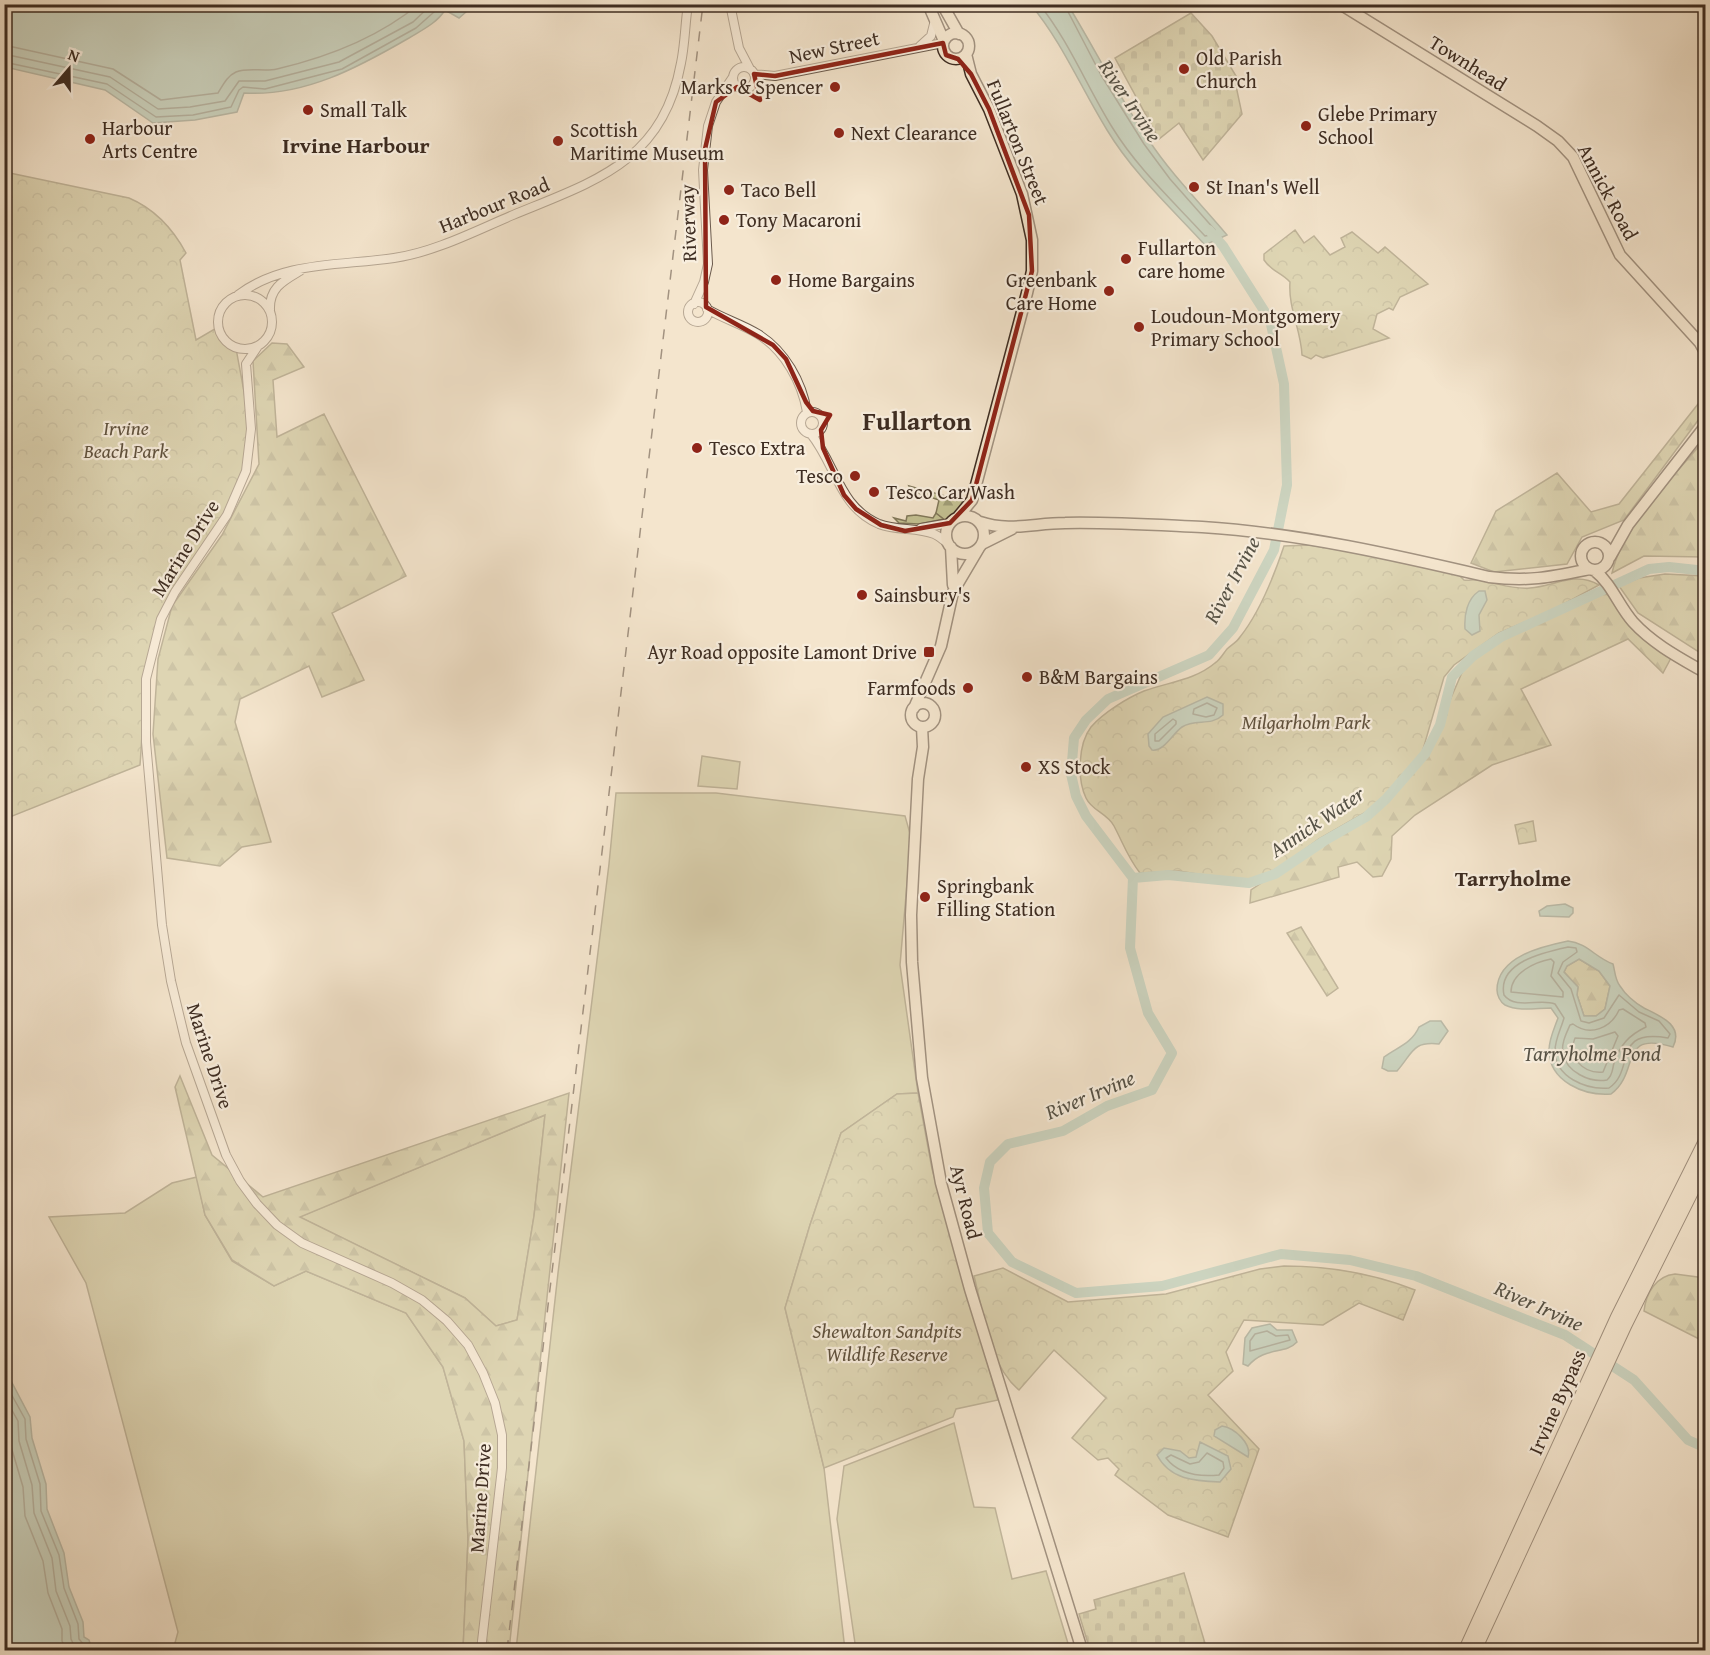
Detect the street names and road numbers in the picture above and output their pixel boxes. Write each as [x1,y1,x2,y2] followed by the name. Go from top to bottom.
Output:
[786,23,882,70] street label: New Street
[1424,27,1513,98] street label: Townhead
[980,75,1057,209] street label: Fullarton Street
[1571,139,1646,245] street label: Annick Road
[434,169,554,240] street label: Harbour Road
[672,184,703,262] street label: Riverway
[143,494,226,602] street label: Marine Drive
[180,999,241,1112] street label: Marine Drive
[943,1162,990,1242] street label: Ayr Road
[1520,1345,1593,1459] street label: Irvine Bypass
[461,1442,498,1554] street label: Marine Drive

